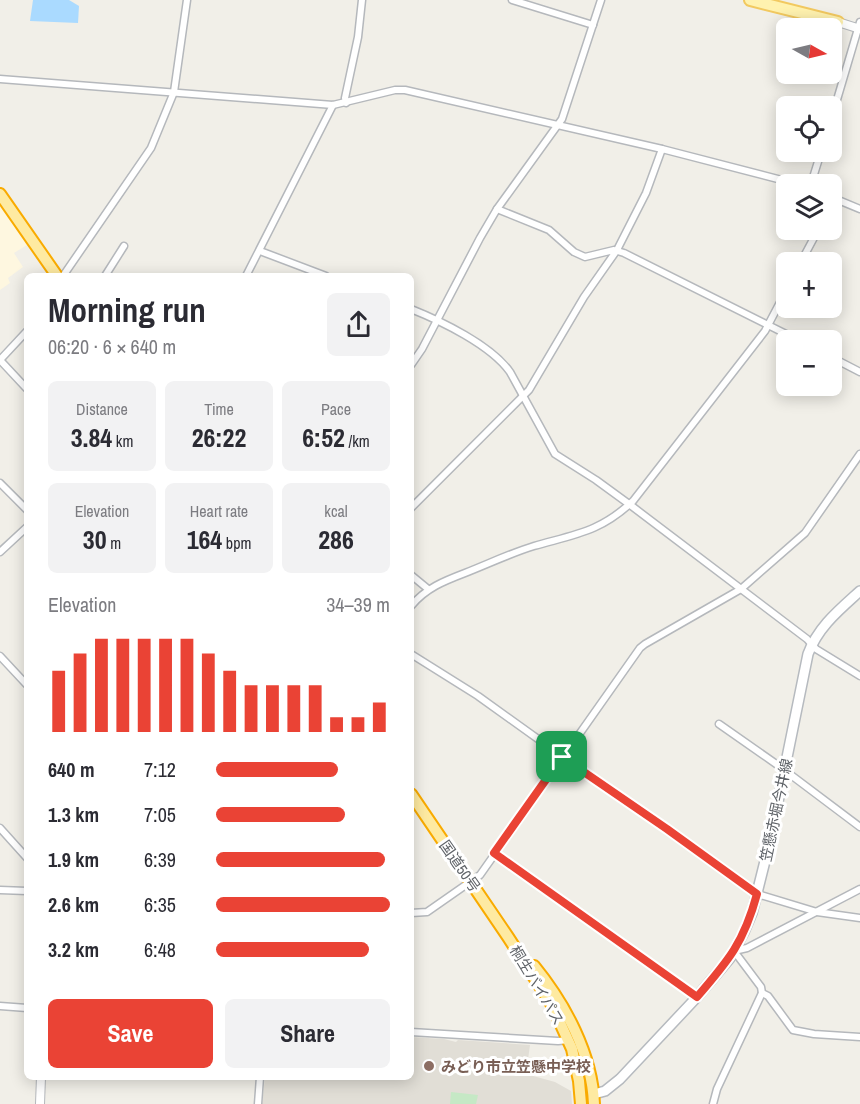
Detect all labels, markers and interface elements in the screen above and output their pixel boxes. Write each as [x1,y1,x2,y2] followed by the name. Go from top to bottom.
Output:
[776,18,842,84] north arrow
[776,18,842,396] map controls
[776,96,842,162] button: locate
[776,174,842,240] button: layers
[776,252,842,318] button: +
[48,288,206,332] text: Morning run
[327,293,390,356] button: share
[776,330,842,396] button: −
[48,333,176,360] text: 06:20 · 6 × 640 m
[76,398,128,420] text: Distance
[204,398,234,420] text: Time
[321,398,351,420] text: Pace
[71,420,112,455] text: 3.84
[192,420,246,455] text: 26:22
[302,420,345,455] text: 6:52
[112,430,133,452] text: km
[345,430,370,452] text: /km
[75,500,129,522] text: Elevation
[190,500,248,522] text: Heart rate
[324,500,348,522] text: kcal
[83,522,107,557] text: 30
[187,522,222,557] text: 164
[318,522,354,557] text: 286
[107,532,121,554] text: m
[222,532,251,554] text: bpm
[48,591,116,618] text: Elevation
[326,591,390,618] text: 34–39 m
[536,731,587,782] pin
[545,740,578,773] icon: arrive
[48,756,95,783] text: 640 m
[144,756,176,783] text: 7:12
[755,756,797,864] street label: 笠懸赤堀今井線
[48,801,99,828] text: 1.3 km
[144,801,176,828] text: 7:05
[435,836,485,896] street label: 国道50号
[48,846,99,873] text: 1.9 km
[144,846,176,873] text: 6:39
[48,891,99,918] text: 2.6 km
[144,891,176,918] text: 6:35
[48,936,99,963] text: 3.2 km
[144,936,176,963] text: 6:48
[505,941,569,1029] street label: 桐生バイパス
[48,999,213,1068] button: Save
[225,999,390,1068] button: Share
[441,1056,591,1077] place label: みどり市立笠懸中学校
[422,1059,436,1073] marker: みどり市立笠懸中学校

